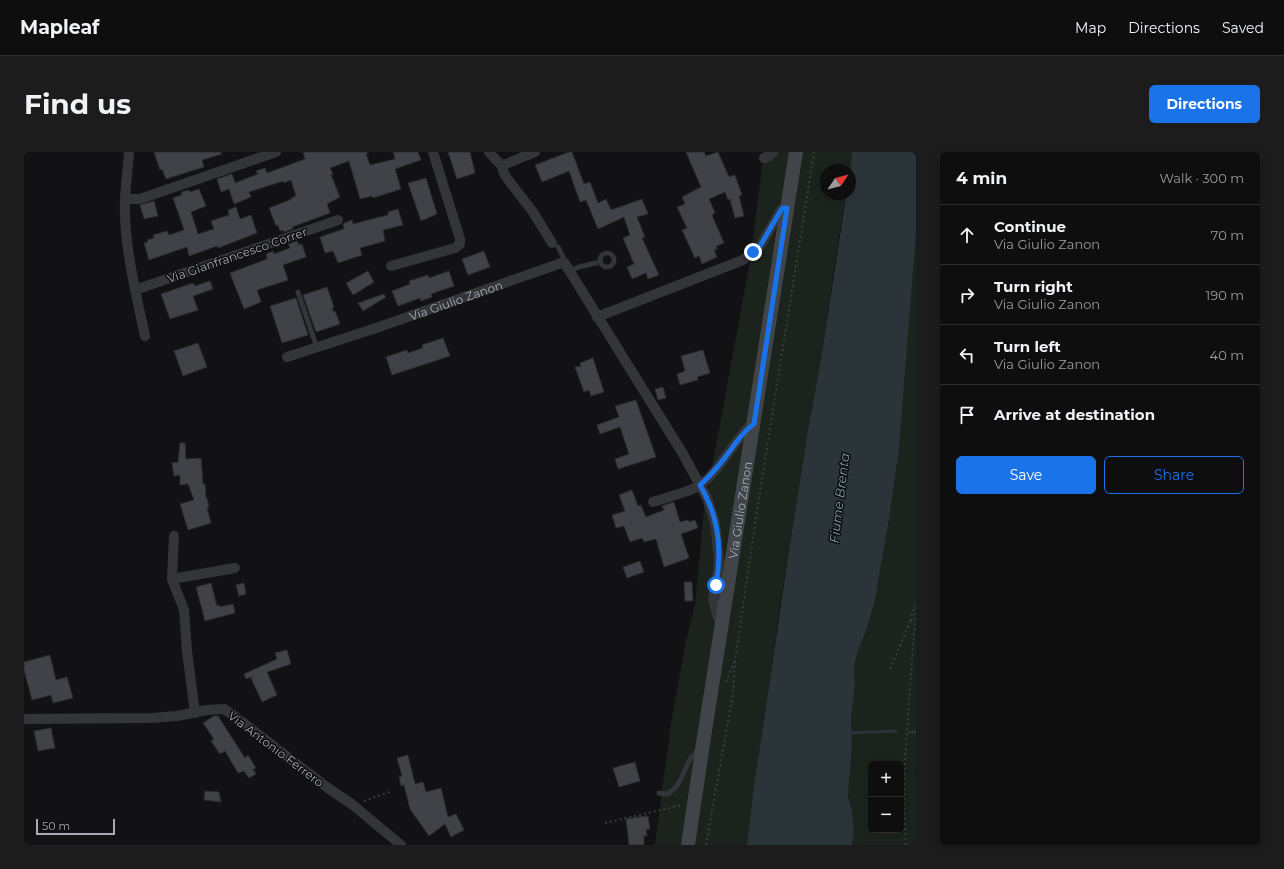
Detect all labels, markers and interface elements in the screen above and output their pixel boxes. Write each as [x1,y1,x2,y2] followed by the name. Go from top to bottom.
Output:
[20,16,99,39] text: Mapleaf
[1075,19,1106,37] text: Map
[1128,19,1200,37] text: Directions
[1222,19,1264,37] text: Saved
[1149,85,1260,123] button: Directions
[24,87,131,121] text: Find us
[820,164,856,200] north arrow
[956,168,1007,188] text: 4 min
[1159,170,1244,186] text: Walk · 300 m
[994,217,1066,236] text: Continue
[165,224,309,286] street label: Via Gianfrancesco Correr
[956,224,978,246] icon: ahead
[1211,227,1244,243] text: 70 m
[994,236,1100,252] text: Via Giulio Zanon
[744,243,762,261] route end
[407,277,504,323] street label: Via Giulio Zanon
[994,277,1073,296] text: Turn right
[956,284,978,306] icon: right
[1206,287,1244,303] text: 190 m
[994,296,1100,312] text: Via Giulio Zanon
[994,337,1061,356] text: Turn left
[956,344,978,366] icon: left
[1210,347,1244,363] text: 40 m
[994,356,1100,372] text: Via Giulio Zanon
[956,404,978,426] icon: arrive
[994,405,1155,424] text: Arrive at destination
[826,452,852,544] water label: Fiume Brenta
[956,456,1096,494] button: Save
[1104,456,1244,494] button: Share
[725,460,755,560] street label: Via Giulio Zanon
[707,576,725,594] route start
[225,708,327,790] street label: Via Antonio Ferrero
[868,761,904,833] map controls
[868,761,904,797] button: +
[868,797,904,833] button: −
[36,817,115,836] scale bar
[42,819,70,833] text: 50 m

